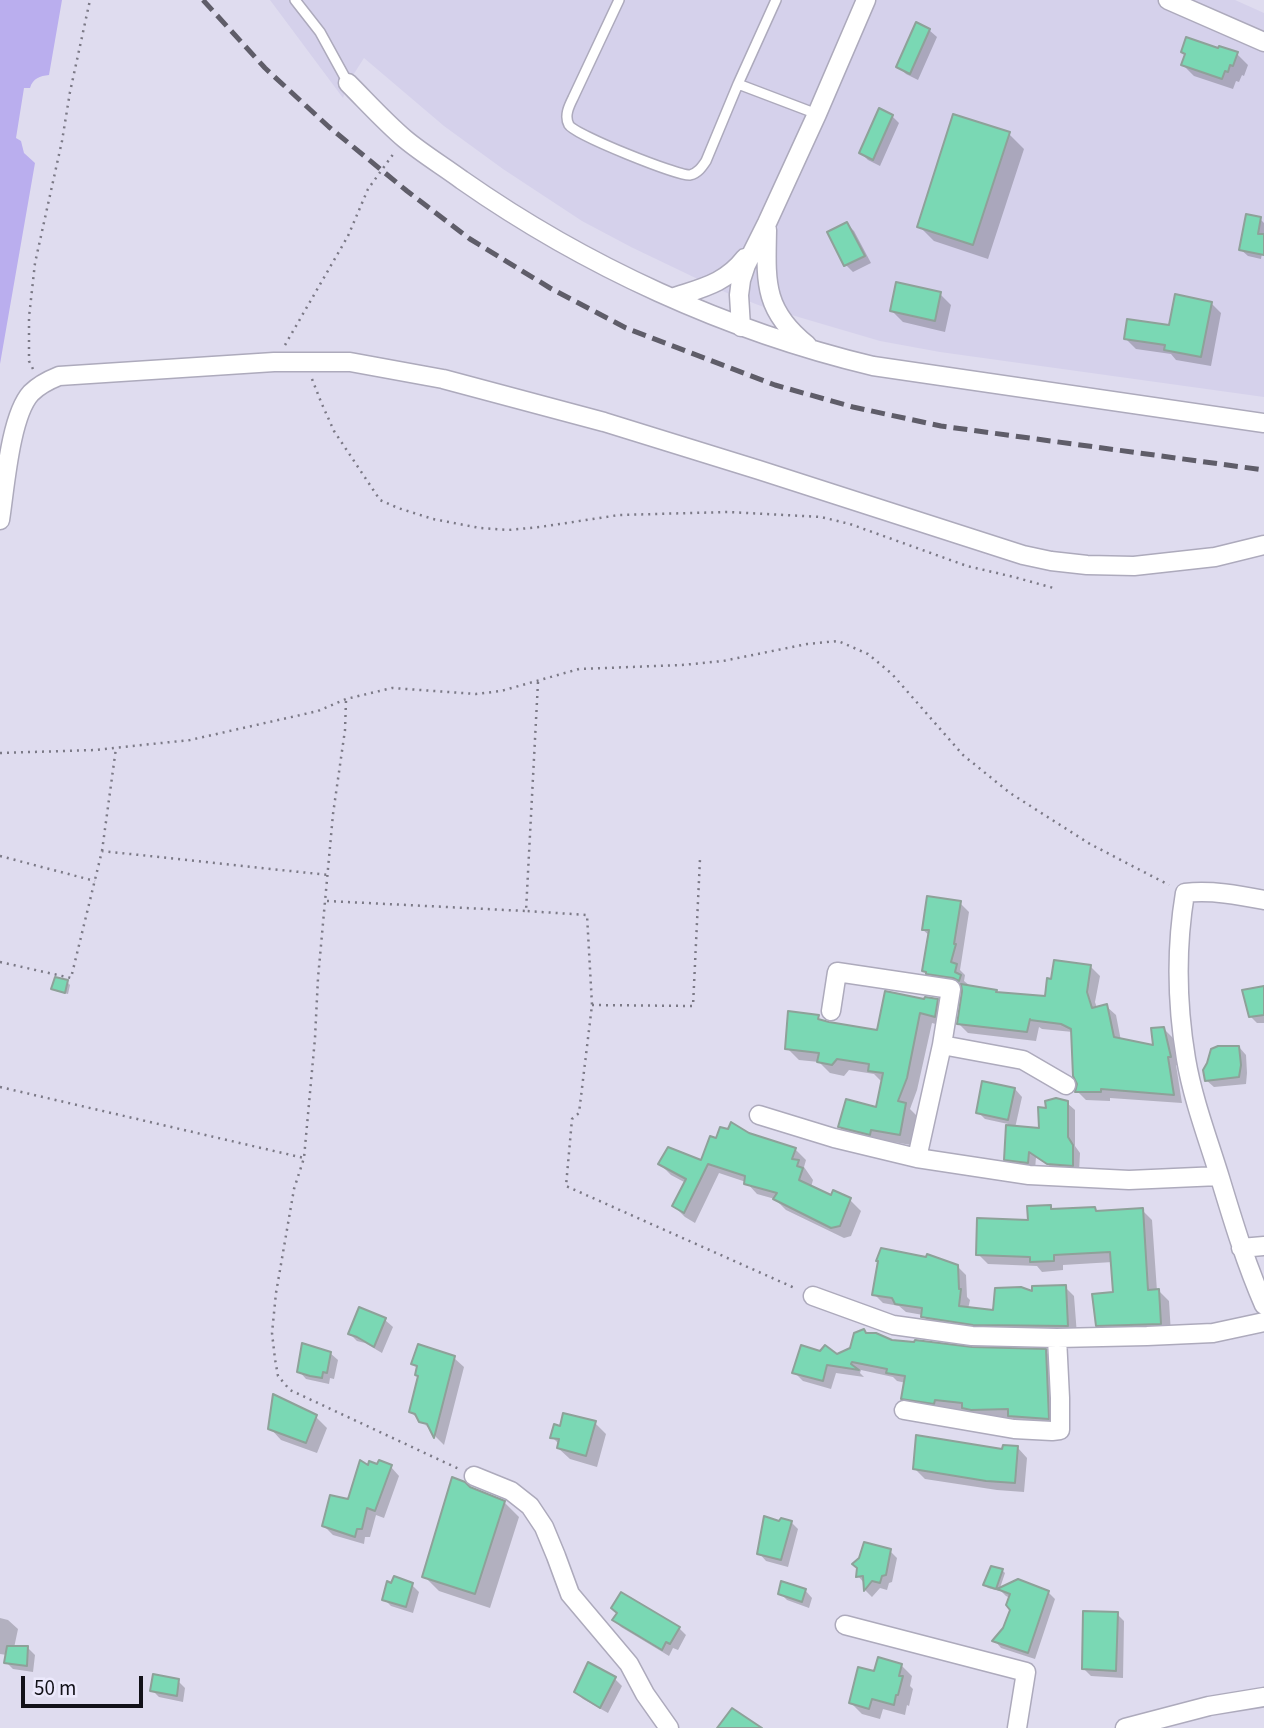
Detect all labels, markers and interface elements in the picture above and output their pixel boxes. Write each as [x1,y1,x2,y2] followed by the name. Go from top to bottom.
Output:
[24,1662,147,1706] scale bar
[34,1673,76,1703] text: 50 m

